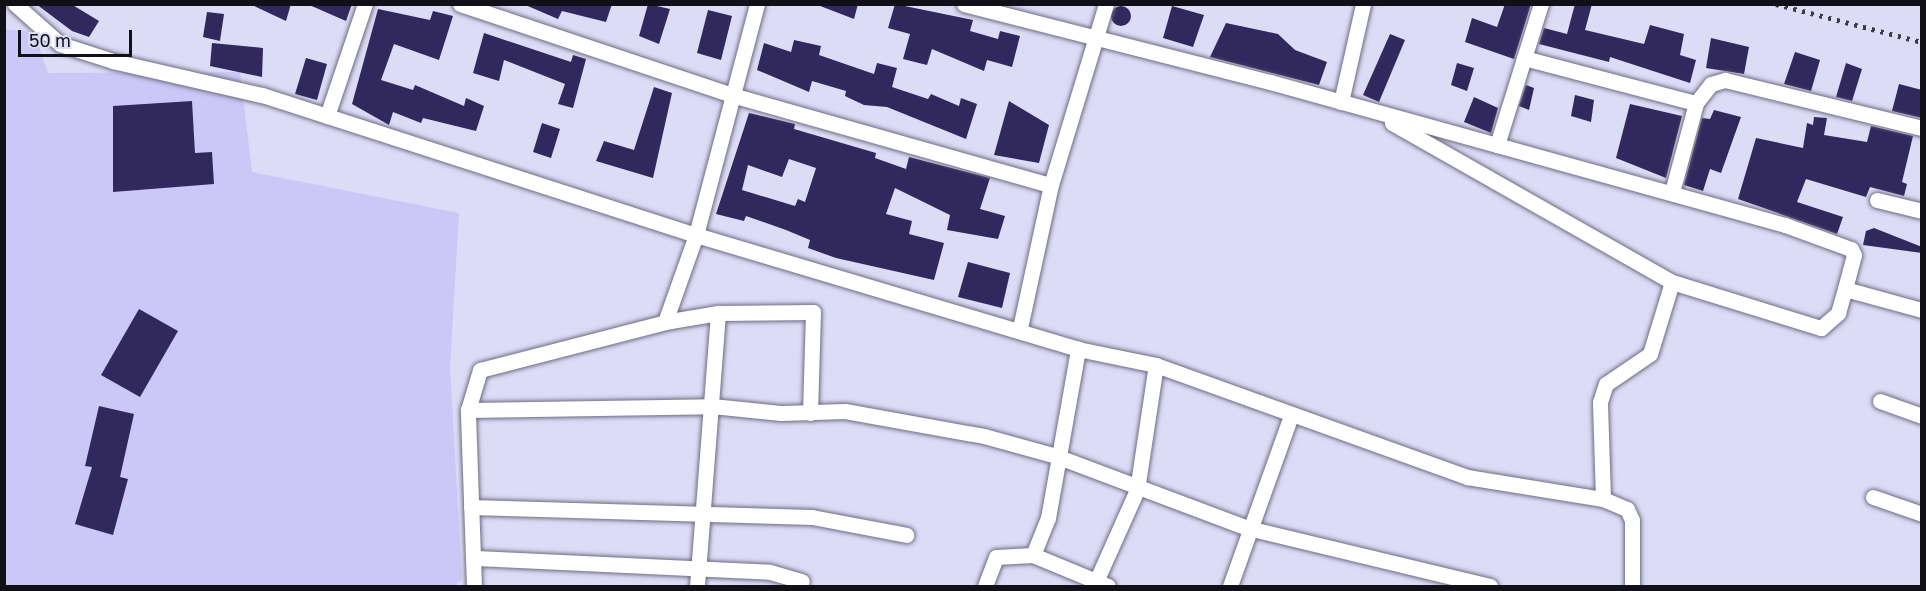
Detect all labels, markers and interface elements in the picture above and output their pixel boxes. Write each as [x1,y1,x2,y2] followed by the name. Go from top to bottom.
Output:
[21,18,135,56] scale bar
[29,29,71,51] text: 50 m

